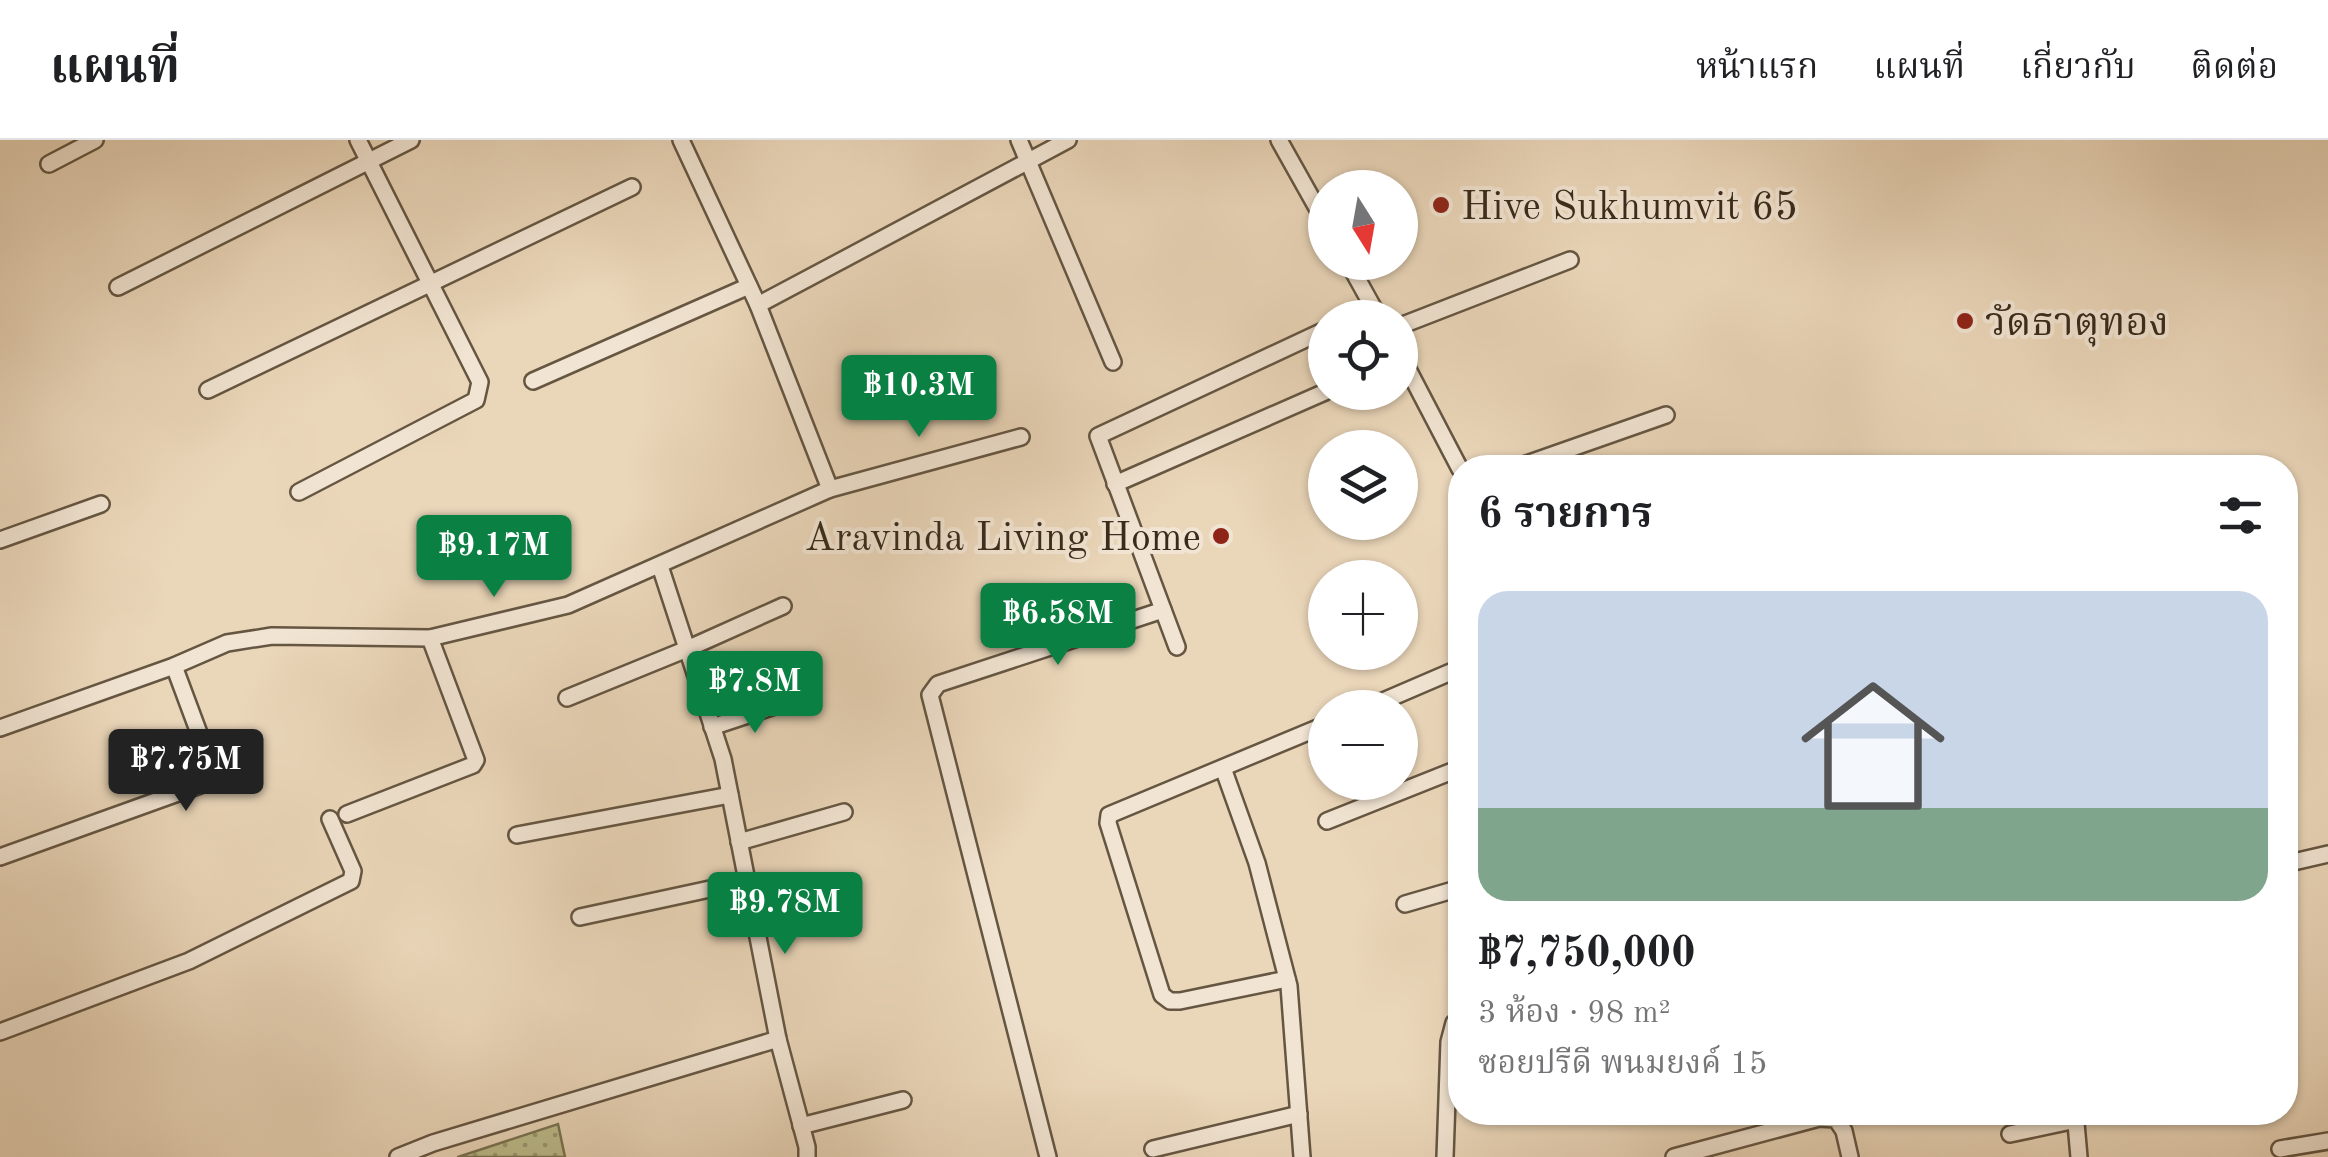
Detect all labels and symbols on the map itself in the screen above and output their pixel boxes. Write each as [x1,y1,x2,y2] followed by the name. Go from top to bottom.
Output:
[1308,170,1418,280] north arrow
[1461,189,1798,229] place label: Hive Sukhumvit 65
[1430,194,1452,216] marker: Hive Sukhumvit 65
[1985,303,2169,347] place label: วัดธาตุทอง
[1954,310,1976,332] marker: วัดธาตุทอง
[838,355,1000,440] pin: ฿10.3M
[413,515,575,600] pin: ฿9.17M
[805,520,1201,560] place label: Aravinda Living Home
[1210,525,1232,547] marker: Aravinda Living Home
[977,583,1139,668] pin: ฿6.58M
[685,651,825,736] pin: ฿7.8M
[105,729,267,814] pin: ฿7.75M
[704,872,866,957] pin: ฿9.78M

